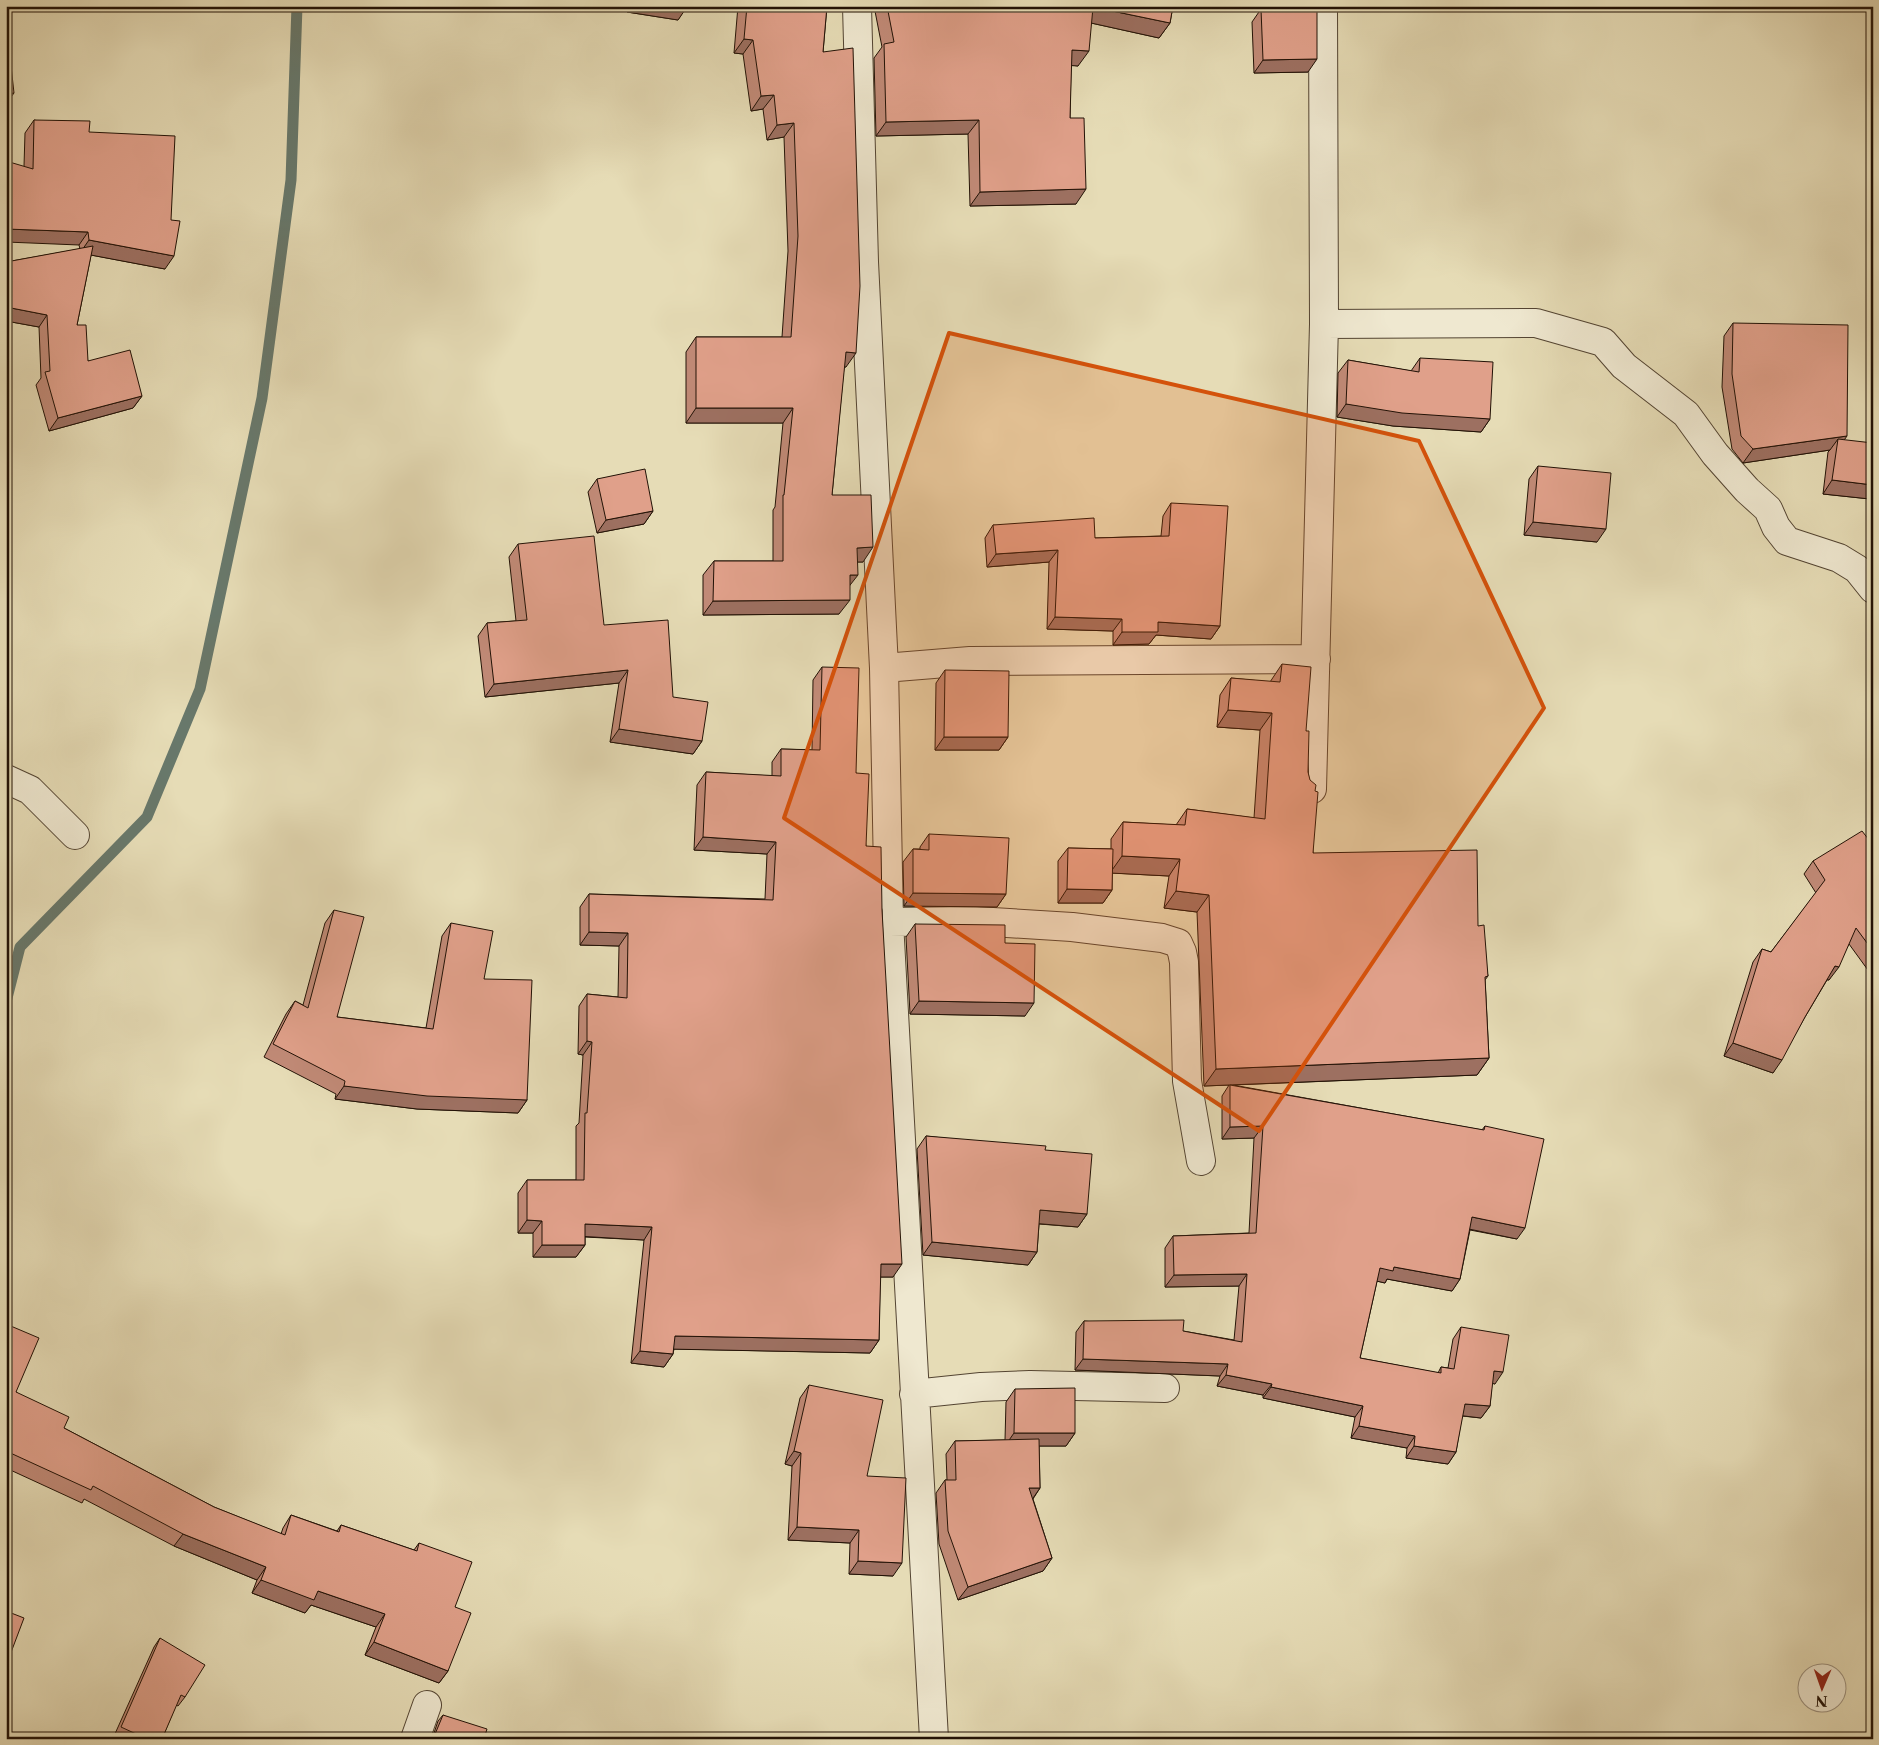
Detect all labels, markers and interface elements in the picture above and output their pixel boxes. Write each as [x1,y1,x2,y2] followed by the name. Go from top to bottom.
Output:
[1796,1662,1846,1712] north arrow
[1815,1692,1828,1710] text: N

